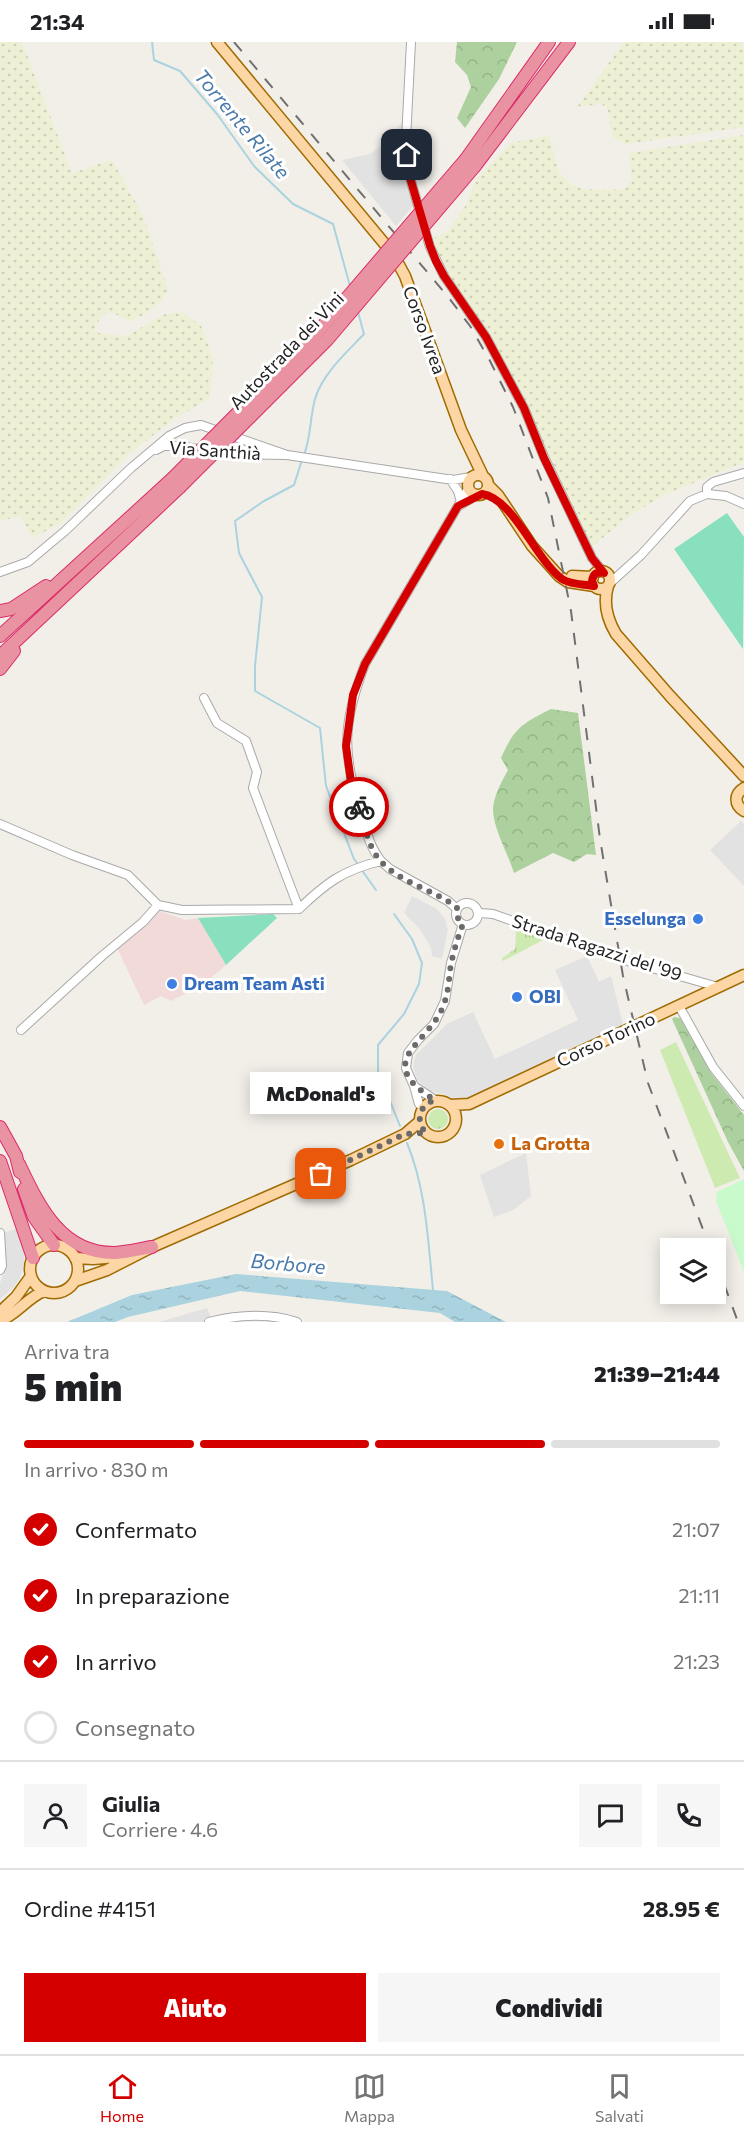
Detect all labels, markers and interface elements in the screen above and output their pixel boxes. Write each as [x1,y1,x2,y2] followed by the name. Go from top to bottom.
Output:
[30,8,85,35] text: 21:34
[190,64,296,183] water label: Torrente Rilate
[381,129,432,180] pin
[390,138,423,171] icon: home
[399,282,451,377] street label: Corso Ivrea
[224,287,348,414] street label: Autostrada dei Vini
[169,436,262,464] street label: Via Santhià
[329,777,389,837] courier
[343,791,376,824] icon: bike
[604,907,686,929] place label: Esselunga
[510,909,685,985] street label: Strada Ragazzi del '99
[691,912,705,926] marker: Esselunga
[184,972,325,994] place label: Dream Team Asti
[165,977,179,991] marker: Dream Team Asti
[529,985,561,1007] place label: OBI
[510,990,524,1004] marker: OBI
[553,1007,658,1071] street label: Corso Torino
[250,1072,392,1114] callout: McDonald's
[266,1081,375,1105] text: McDonald's
[511,1132,590,1154] place label: La Grotta
[492,1137,506,1151] marker: La Grotta
[295,1148,346,1199] pin
[304,1157,337,1190] icon: bag
[660,1238,726,1304] map controls
[660,1238,726,1304] button: layers
[250,1248,327,1278] water label: Borbore
[24,1339,110,1363] text: Arriva tra
[594,1360,720,1387] text: 21:39–21:44
[24,1361,122,1409] text: 5 min
[24,1457,169,1481] text: In arrivo · 830 m
[24,1513,57,1546] icon: check
[75,1516,197,1543] text: Confermato
[672,1517,720,1541] text: 21:07
[24,1579,57,1612] icon: check
[75,1582,230,1609] text: In preparazione
[679,1583,720,1607] text: 21:11
[24,1645,57,1678] icon: check
[75,1648,157,1675] text: In arrivo
[673,1649,720,1673] text: 21:23
[75,1714,195,1741] text: Consegnato
[24,1784,87,1847] button: person
[579,1784,642,1847] button: chat
[657,1784,720,1847] button: phone
[102,1790,160,1817] text: Giulia
[102,1817,218,1841] text: Corriere · 4.6
[24,1895,156,1922] text: Ordine #4151
[643,1895,720,1922] text: 28.95 €
[24,1973,366,2042] button: Aiuto
[378,1973,720,2042] button: Condividi
[100,2070,144,2125] tab: Home
[344,2070,395,2125] tab: Mappa
[595,2070,644,2125] tab: Salvati

